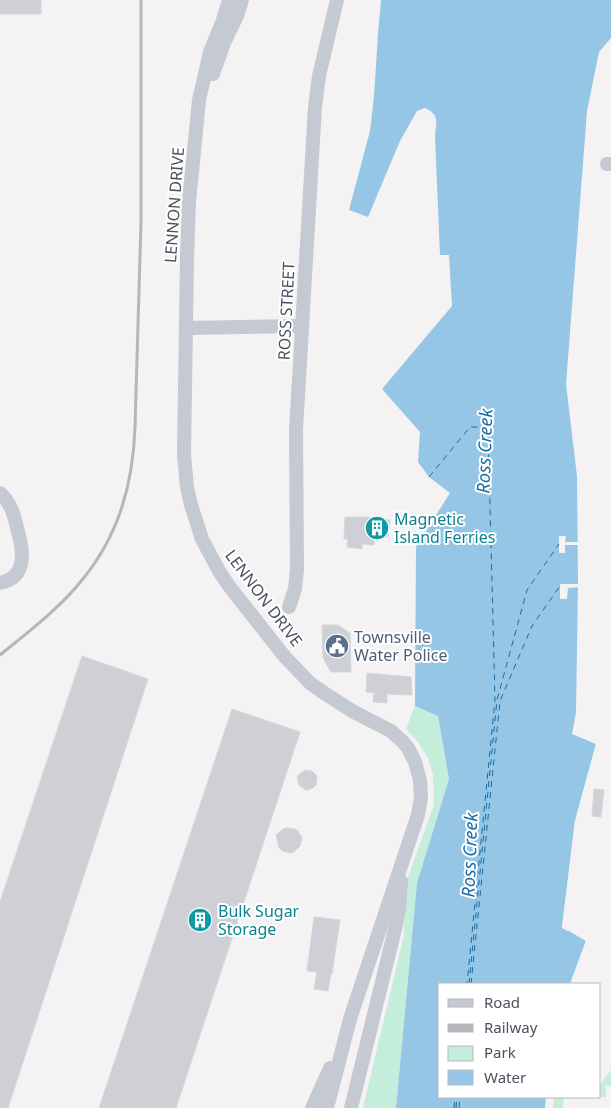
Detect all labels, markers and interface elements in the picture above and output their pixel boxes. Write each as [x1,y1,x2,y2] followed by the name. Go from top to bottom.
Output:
[159,146,189,264] street label: LENNON DRIVE
[272,261,300,361] street label: ROSS STREET
[471,407,498,494] water label: Ross Creek
[394,508,495,548] place label: Magnetic Island Ferries
[364,515,390,541] building icon: Magnetic Island Ferries
[220,545,308,651] street label: LENNON DRIVE
[354,626,447,666] place label: Townsville Water Police
[324,633,350,659] public building icon: Townsville Water Police
[456,811,483,898] water label: Ross Creek
[218,900,300,940] place label: Bulk Sugar Storage
[187,907,213,933] building icon: Bulk Sugar Storage
[438,983,601,1098] legend
[484,992,520,1012] text: Road
[484,1017,538,1037] text: Railway
[484,1042,516,1062] text: Park
[484,1067,526,1087] text: Water

